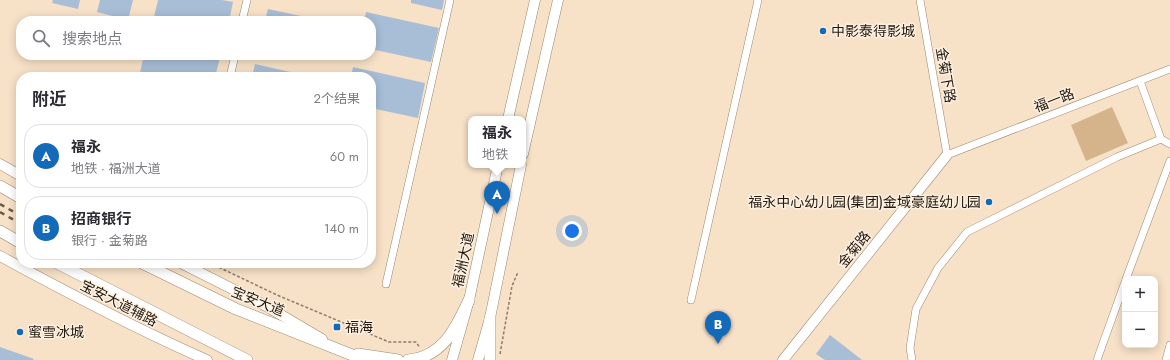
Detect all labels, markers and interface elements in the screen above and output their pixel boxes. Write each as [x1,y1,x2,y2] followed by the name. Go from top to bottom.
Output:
[16,16,376,60] search box
[831,21,915,41] place label: 中影泰得影城
[818,26,828,36] marker: 中影泰得影城
[30,27,52,49] icon: search
[62,28,122,50] text: 搜索地点
[931,46,961,104] street label: 金菊下路
[1031,83,1077,117] street label: 福一路
[32,87,66,111] text: 附近
[314,89,360,108] text: 2个结果
[468,116,526,168] popup
[482,122,512,144] text: 福永
[71,136,101,158] text: 福永
[482,145,508,164] text: 地铁
[41,147,51,166] text: A
[330,147,359,166] text: 60 m
[71,159,161,178] text: 地铁 · 福洲大道
[484,181,510,214] pin: A
[748,192,981,212] place label: 福永中心幼儿园(集团)金域豪庭幼儿园
[984,197,994,207] marker: 福永中心幼儿园(集团)金域豪庭幼儿园
[71,208,131,230] text: 招商银行
[42,219,50,238] text: B
[324,219,359,238] text: 140 m
[562,221,582,241] your location
[833,226,875,272] street label: 金菊路
[71,231,148,250] text: 银行 · 金菊路
[447,231,479,289] street label: 福洲大道
[77,275,161,331] street label: 宝安大道辅路
[1122,276,1158,348] map controls
[1122,276,1158,312] button: +
[228,281,288,321] street label: 宝安大道
[705,311,731,344] pin: B
[1122,312,1158,348] button: −
[345,317,373,337] place label: 福海
[28,322,84,342] place label: 蜜雪冰城
[332,322,342,332] marker: 福海
[15,327,25,337] marker: 蜜雪冰城

